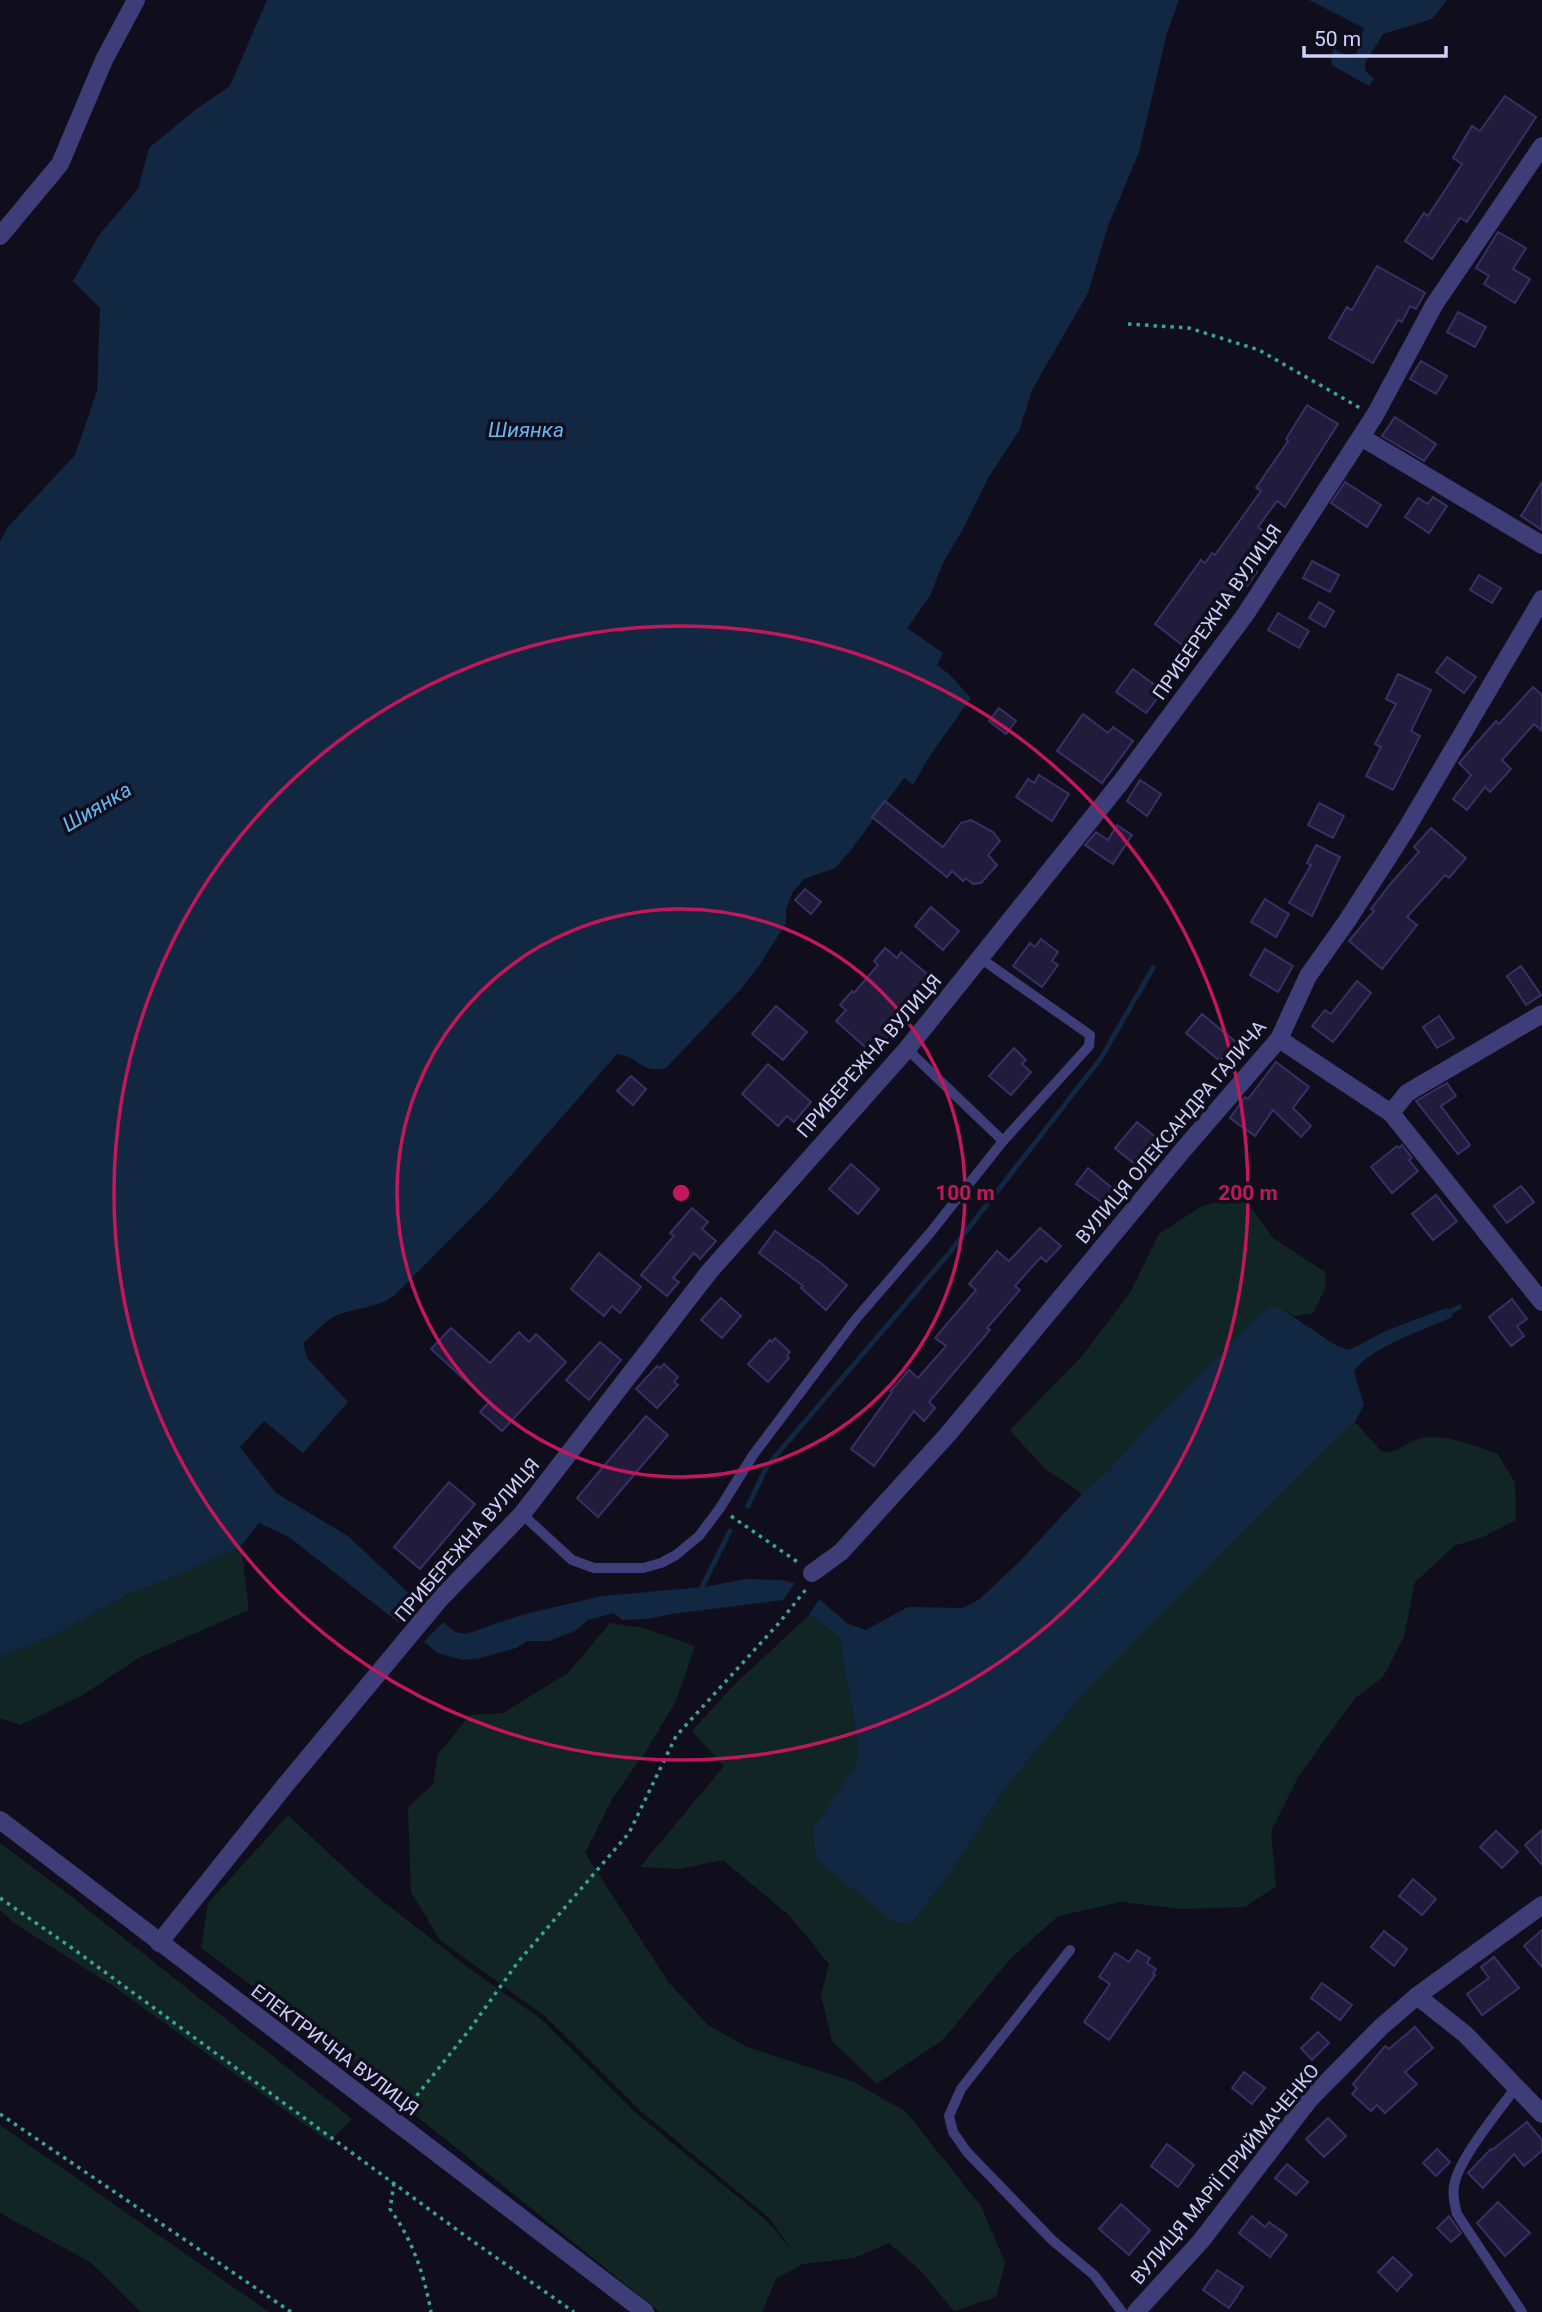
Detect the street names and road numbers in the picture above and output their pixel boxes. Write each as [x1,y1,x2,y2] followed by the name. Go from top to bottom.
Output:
[1148,520,1286,704] street label: ПРИБЕРЕЖНА ВУЛИЦЯ
[792,970,946,1142] street label: ПРИБЕРЕЖНА ВУЛИЦЯ
[1071,1015,1271,1248] street label: ВУЛИЦЯ ОЛЕКСАНДРА ГАЛИЧА
[390,1454,544,1626] street label: ПРИБЕРЕЖНА ВУЛИЦЯ
[247,1979,423,2121] street label: ЕЛЕКТРИЧНА ВУЛИЦЯ
[1126,2059,1324,2289] street label: ВУЛИЦЯ МАРІЇ ПРИЙМАЧЕНКО

